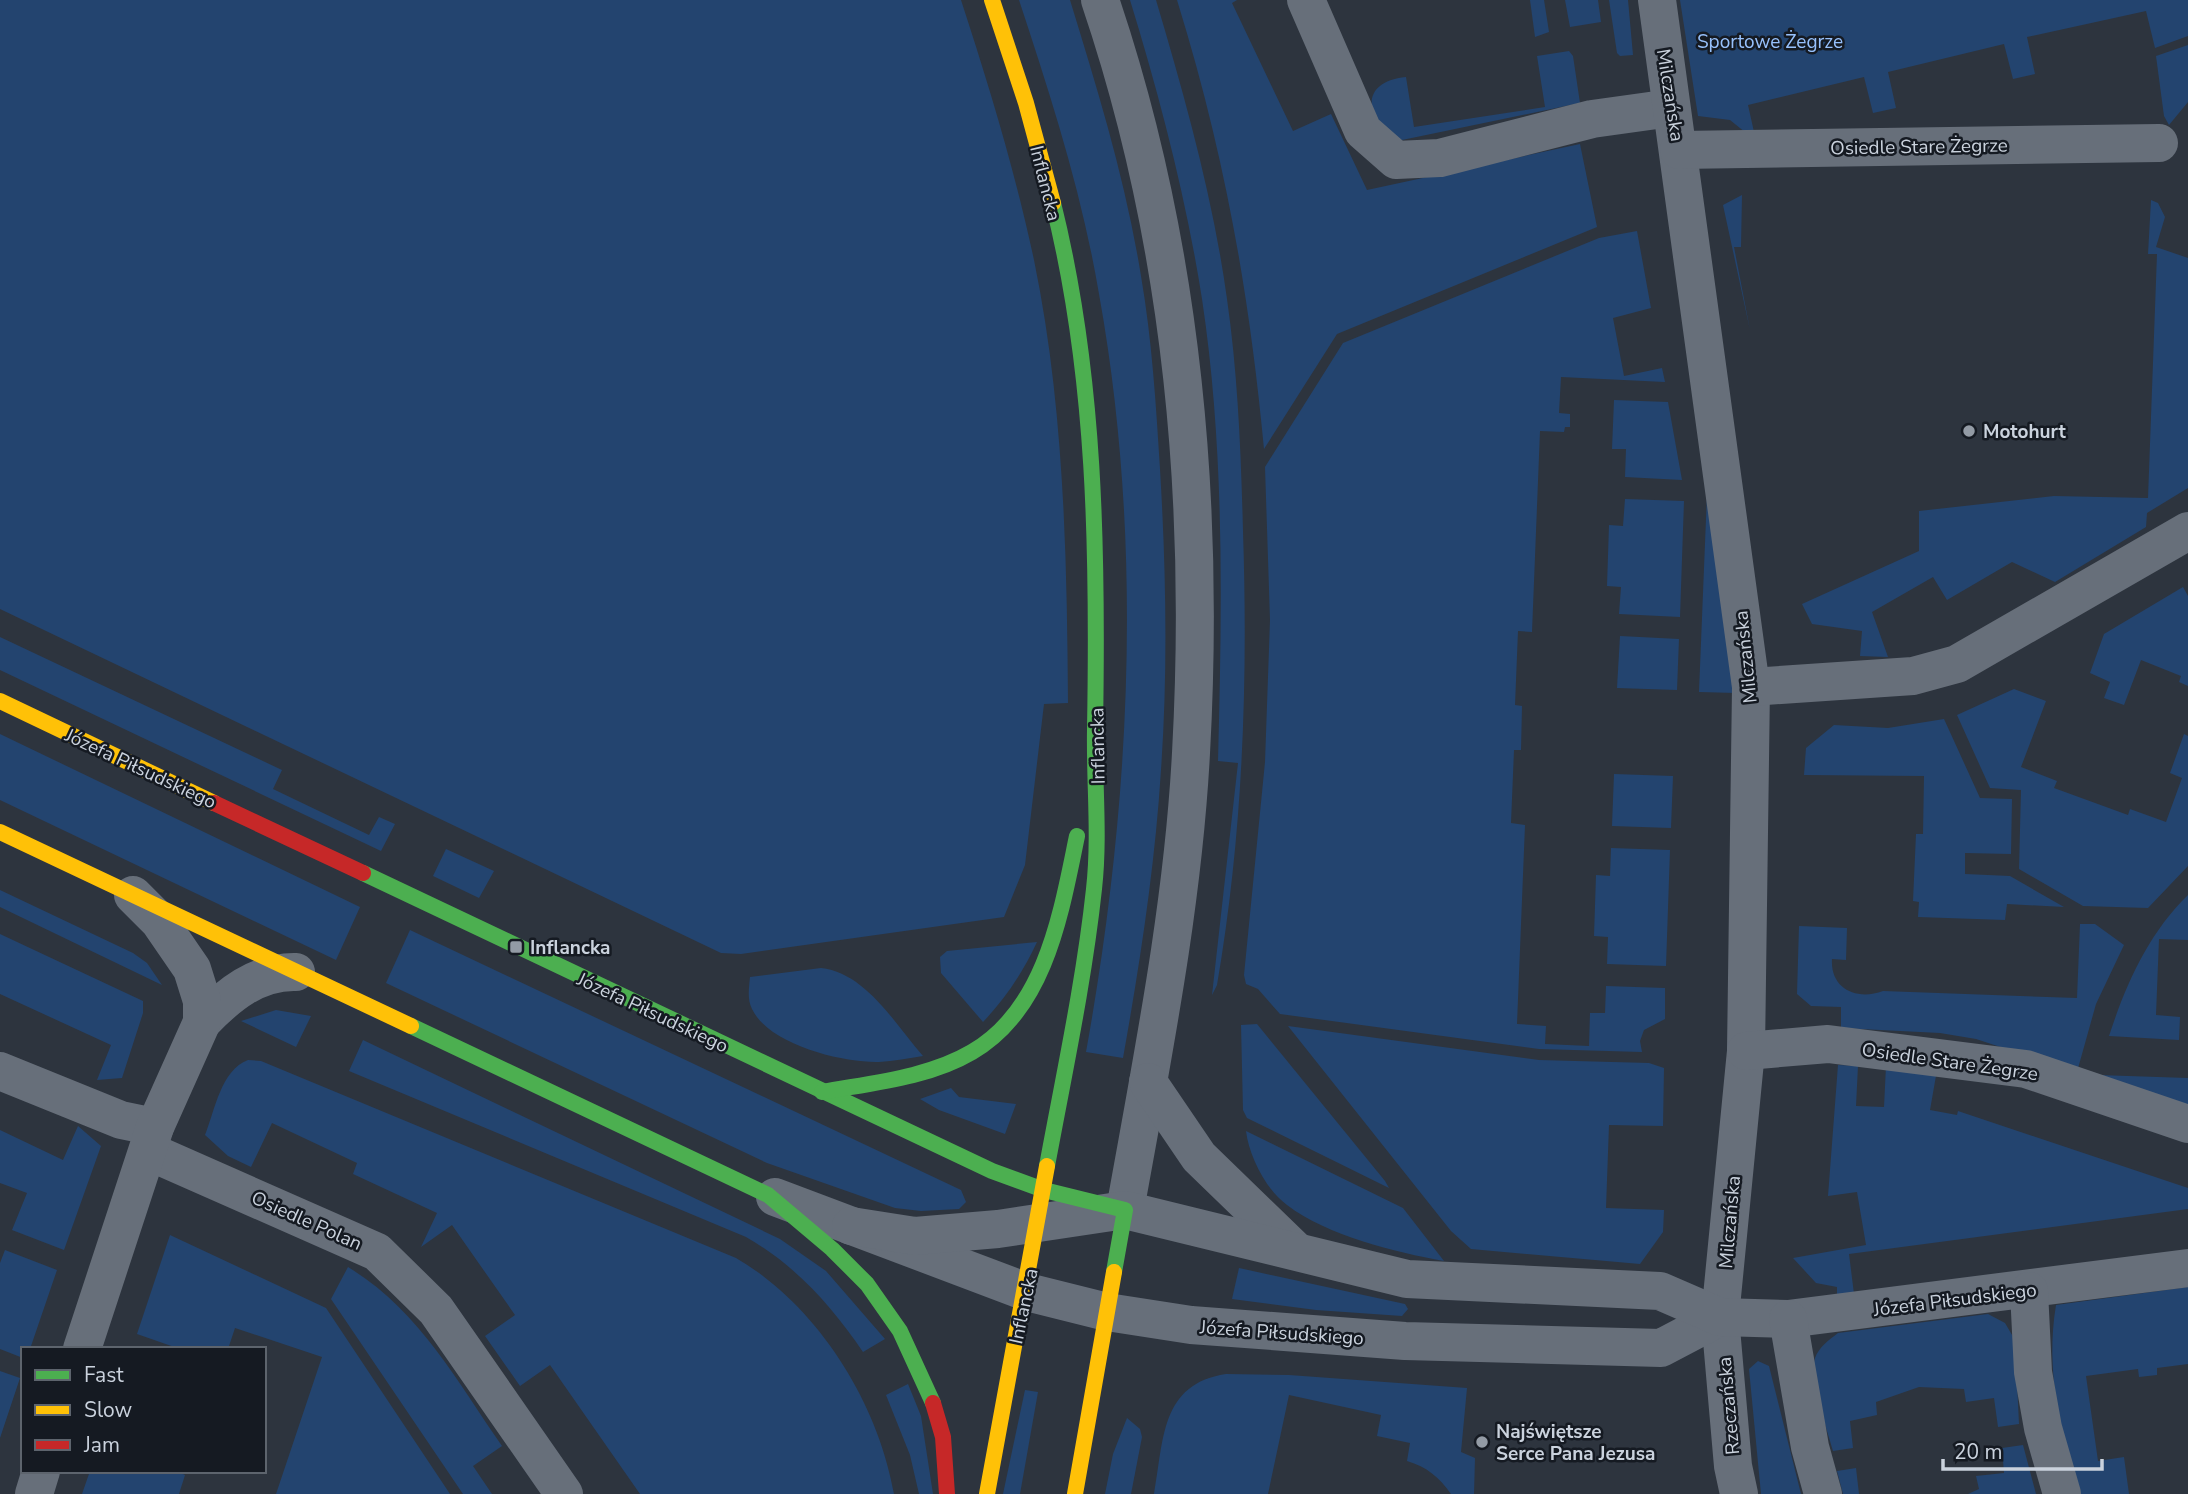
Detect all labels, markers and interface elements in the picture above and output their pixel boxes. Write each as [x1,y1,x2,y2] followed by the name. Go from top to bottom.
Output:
[1697,29,1843,55] park label: Sportowe Żegrze
[1650,47,1690,143] street label: Milczańska
[1830,132,2008,162] street label: Osiedle Stare Żegrze
[1023,143,1067,224] street label: Inflancka
[1983,419,2067,445] place label: Motohurt
[1961,423,1977,439] marker: Motohurt
[1728,609,1764,705] street label: Milczańska
[1084,707,1112,785] street label: Inflancka
[60,722,220,815] street label: Józefa Piłsudskiego
[530,935,610,961] place label: Inflancka
[508,939,524,955] marker: Inflancka
[572,966,732,1059] street label: Józefa Piłsudskiego
[1860,1037,2040,1087] street label: Osiedle Stare Żegrze
[1713,1175,1747,1270] street label: Milczańska
[247,1185,366,1257] street label: Osiedle Polan
[1003,1266,1045,1346] street label: Inflancka
[1871,1277,2038,1323] street label: Józefa Piłsudskiego
[1198,1314,1365,1352] street label: Józefa Piłsudskiego
[21,1347,266,1473] legend
[1712,1356,1746,1456] street label: Rzeczańska
[84,1361,124,1389] text: Fast
[84,1396,133,1424] text: Slow
[1496,1419,1655,1467] place label: Najświętsze Serce Pana Jezusa
[1943,1428,2102,1472] scale bar
[83,1431,120,1459] text: Jam
[1474,1434,1490,1450] marker: Najświętsze Serce Pana Jezusa
[1954,1438,2003,1466] text: 20 m

